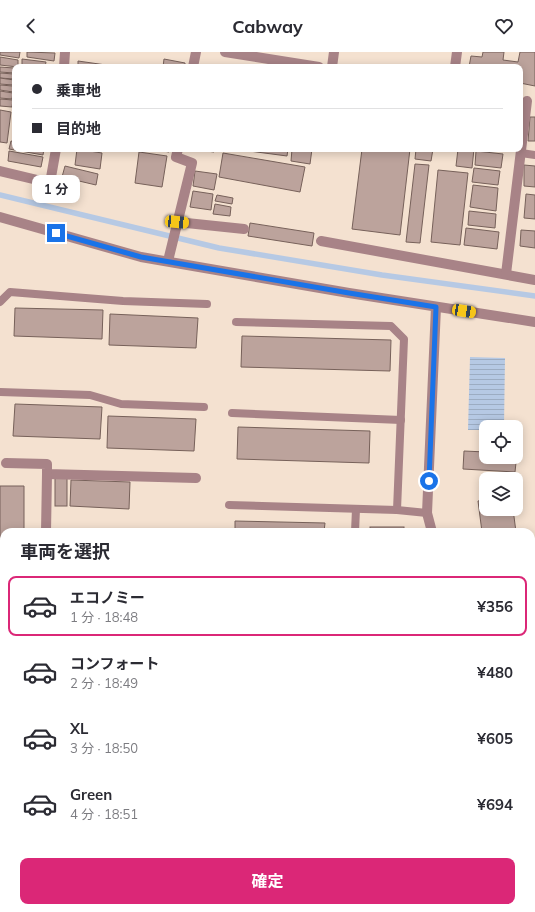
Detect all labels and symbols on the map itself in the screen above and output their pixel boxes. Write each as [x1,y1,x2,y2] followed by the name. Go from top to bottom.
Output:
[32,175,80,203] callout: 1 分
[164,215,190,229] car
[47,224,65,242] route end
[451,303,477,319] car
[420,472,438,490] route start

